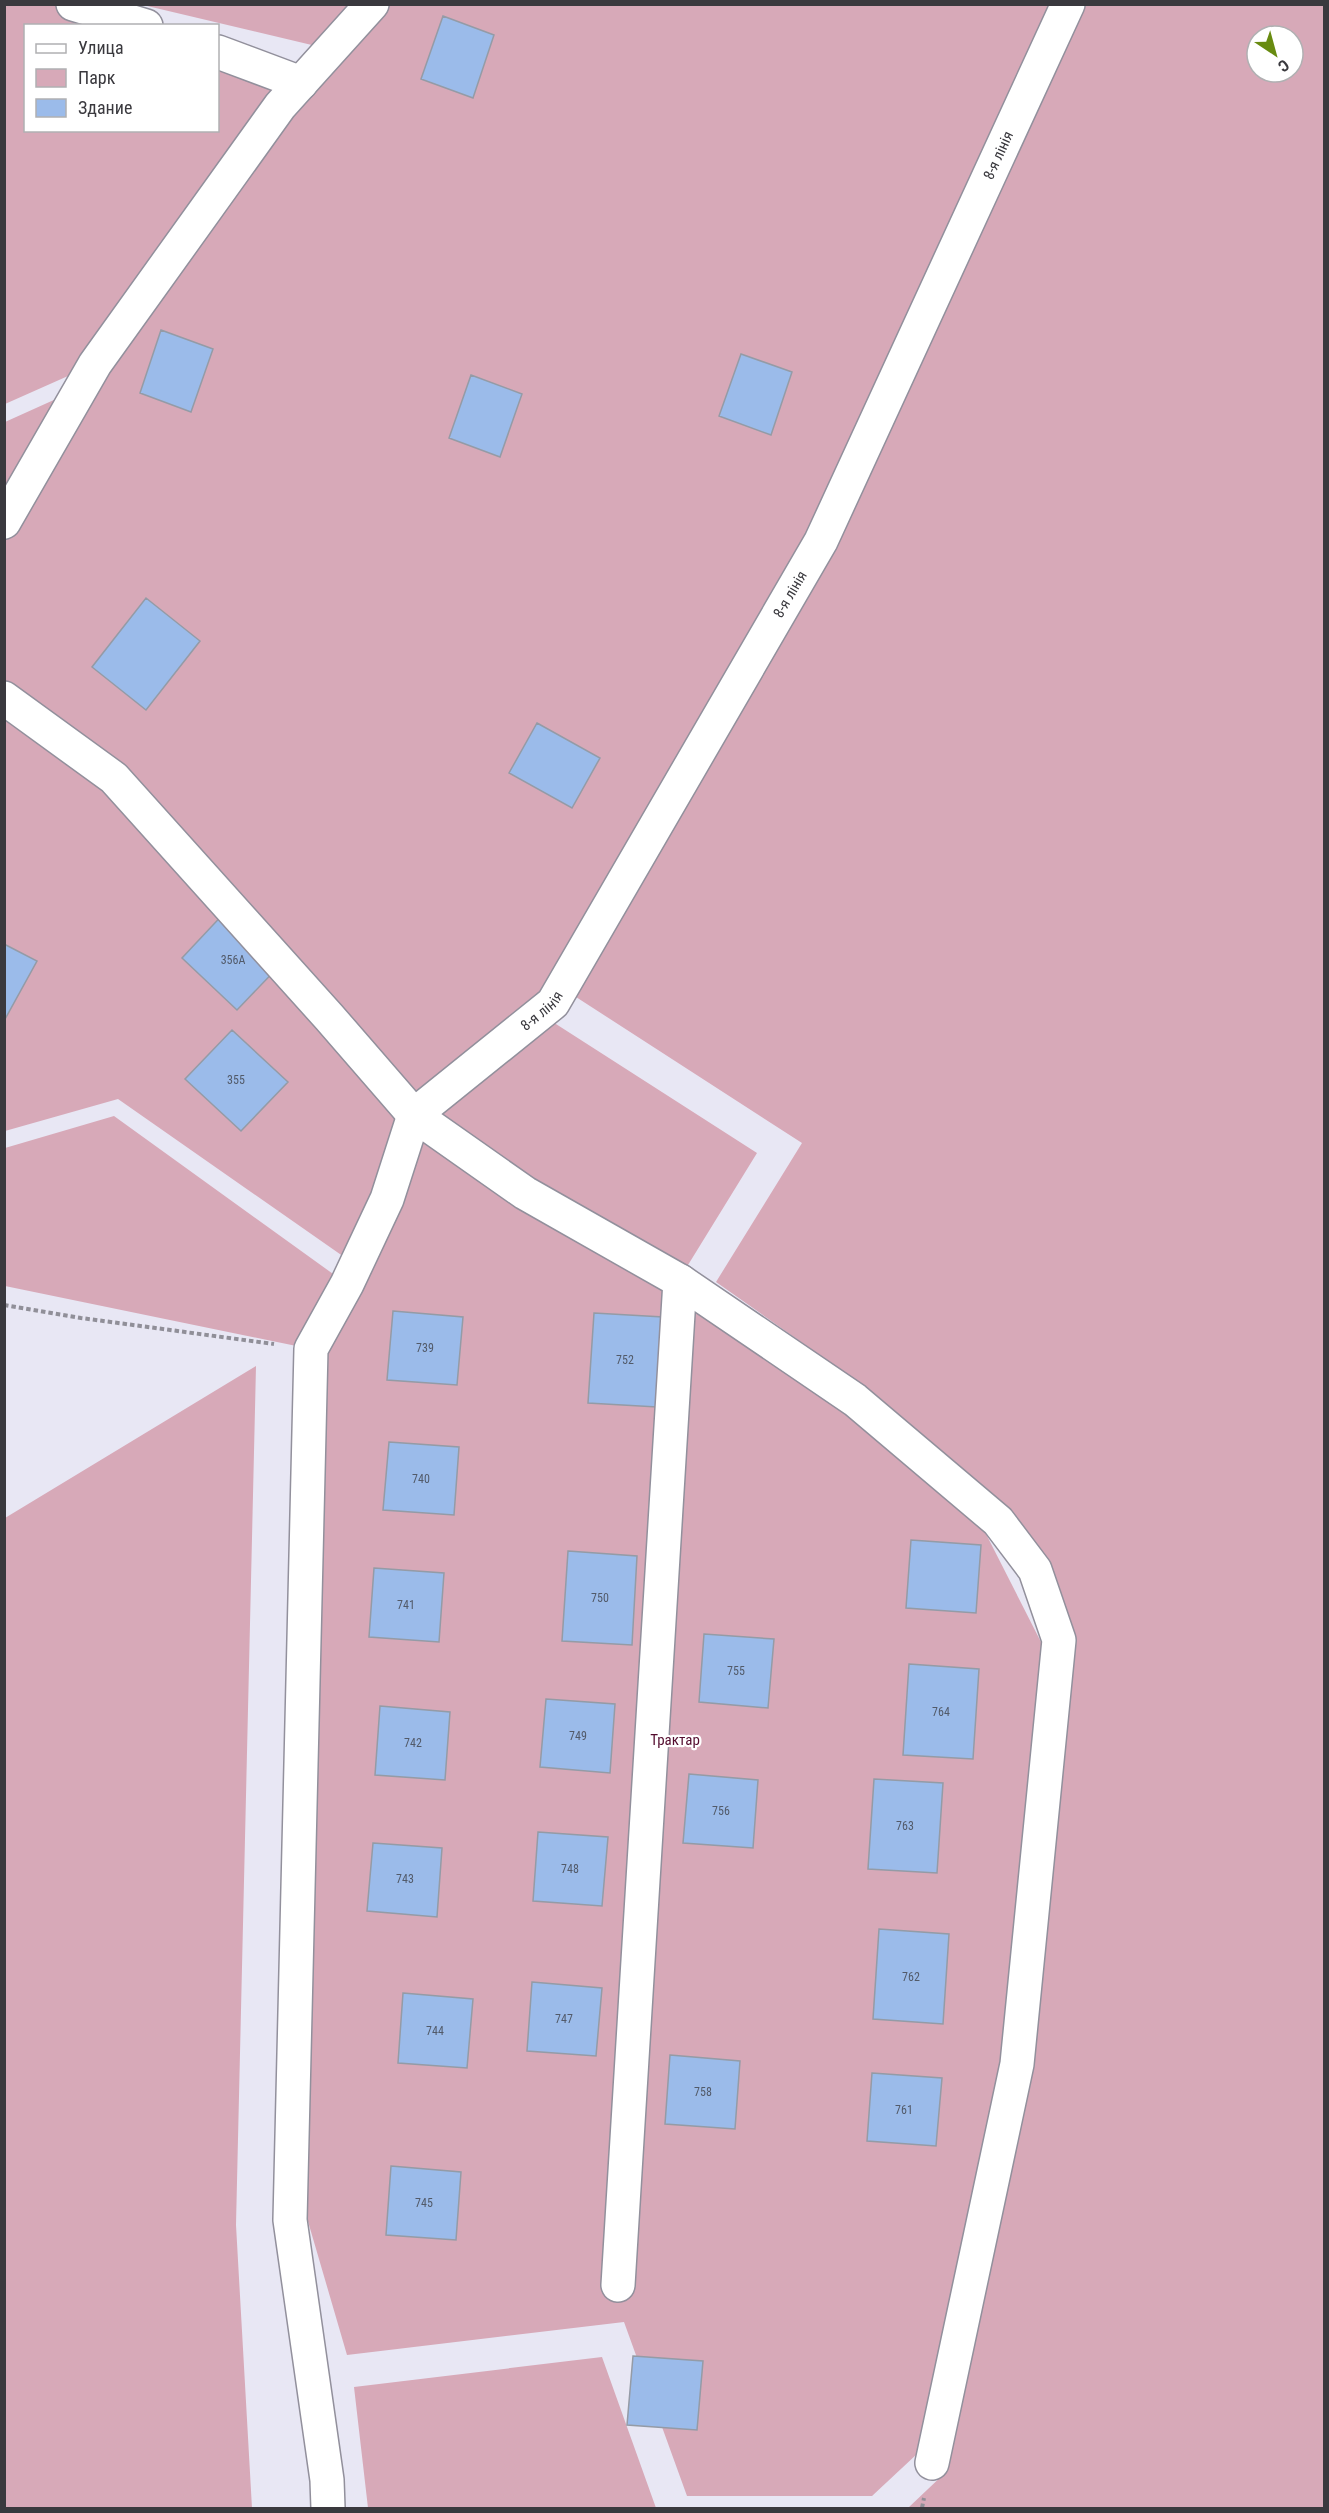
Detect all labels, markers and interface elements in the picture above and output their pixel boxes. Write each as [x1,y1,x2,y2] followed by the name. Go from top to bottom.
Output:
[24,24,219,132] legend
[1245,24,1305,84] north arrow
[78,37,124,58] text: Улица
[1274,55,1293,76] text: С
[78,67,116,88] text: Парк
[78,97,132,118] text: Здание
[979,128,1017,183] street label: 8-я лінія
[769,568,811,621] street label: 8-я лінія
[221,953,245,967] house number: 356А
[517,988,567,1035] street label: 8-я лінія
[227,1073,245,1087] house number: 355
[416,1341,434,1355] house number: 739
[616,1353,634,1367] house number: 752
[412,1472,430,1486] house number: 740
[591,1591,609,1605] house number: 750
[397,1598,415,1612] house number: 741
[727,1664,745,1678] house number: 755
[932,1705,950,1719] house number: 764
[569,1729,587,1743] house number: 749
[650,1731,700,1749] park label: Трактар
[404,1736,422,1750] house number: 742
[712,1804,730,1818] house number: 756
[896,1819,914,1833] house number: 763
[561,1862,579,1876] house number: 748
[396,1872,414,1886] house number: 743
[902,1970,920,1984] house number: 762
[555,2012,573,2026] house number: 747
[426,2024,444,2038] house number: 744
[694,2085,712,2099] house number: 758
[895,2103,913,2117] house number: 761
[415,2196,433,2210] house number: 745

